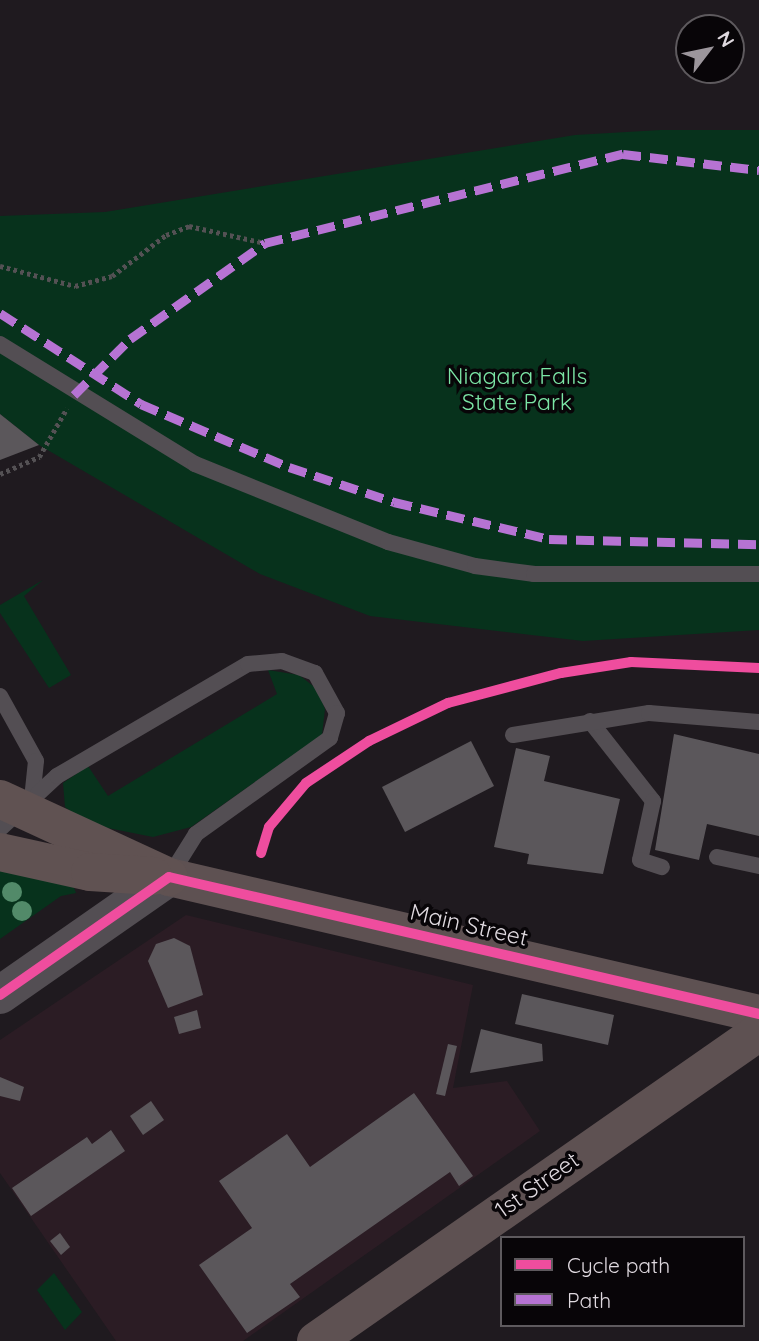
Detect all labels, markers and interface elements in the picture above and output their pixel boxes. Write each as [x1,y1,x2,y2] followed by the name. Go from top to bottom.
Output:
[675,14,745,84] north arrow
[712,27,740,51] text: N
[447,362,587,416] park label: Niagara Falls State Park
[407,898,531,952] street label: Main Street
[490,1146,584,1224] street label: 1st Street
[500,1236,745,1327] legend
[567,1252,670,1278] text: Cycle path
[567,1287,611,1313] text: Path

